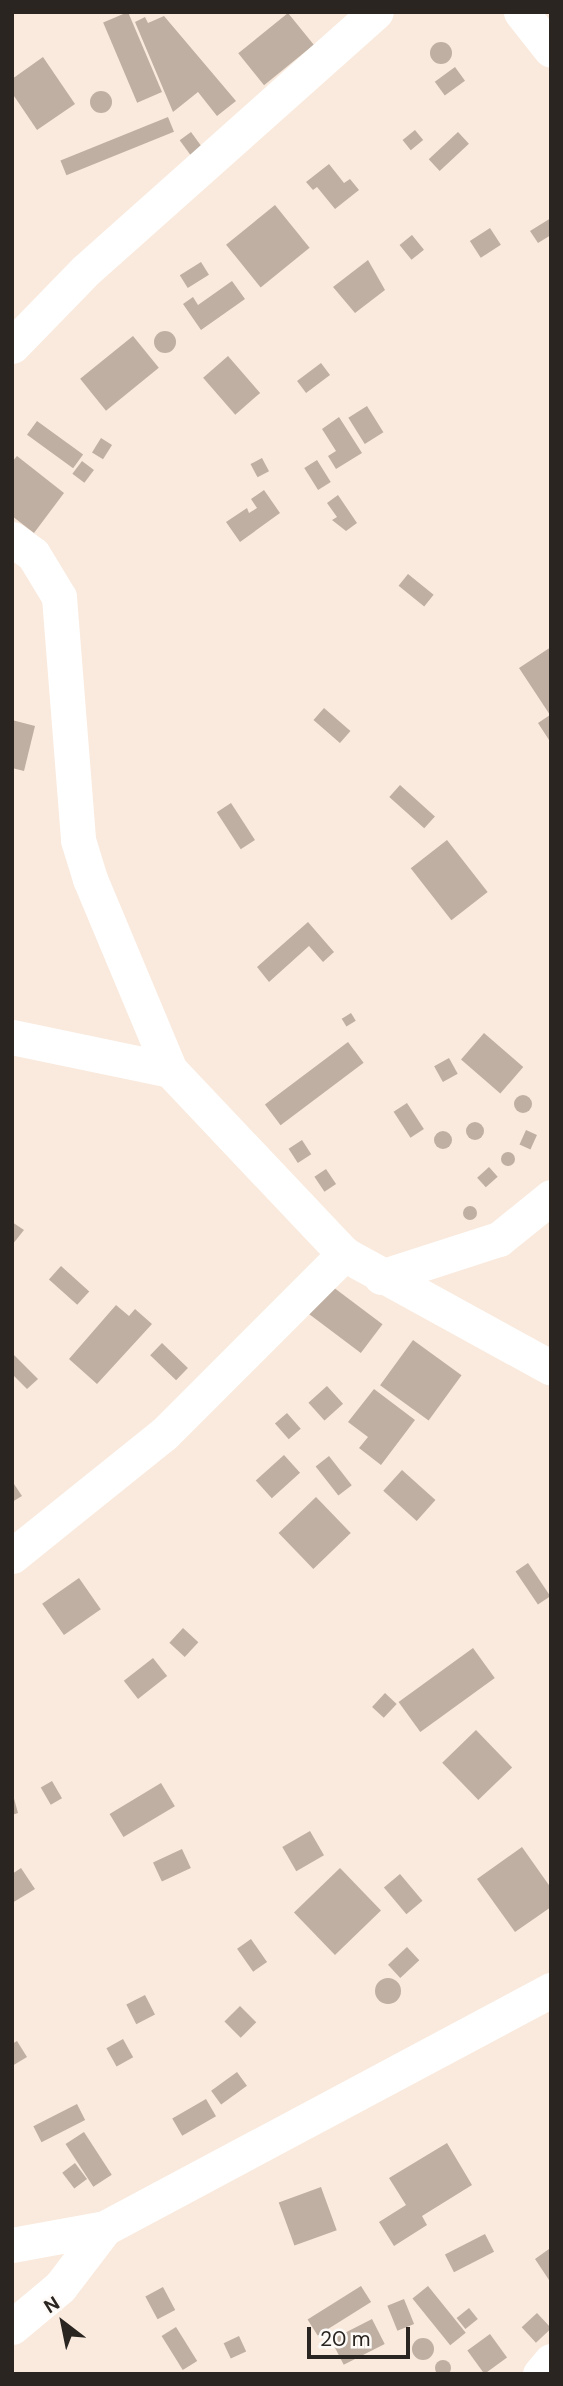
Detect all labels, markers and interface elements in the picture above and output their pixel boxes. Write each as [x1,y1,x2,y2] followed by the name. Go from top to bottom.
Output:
[28,2288,98,2358] north arrow
[39,2290,64,2319] text: N
[311,2312,414,2356] scale bar
[320,2325,371,2353] text: 20 m

